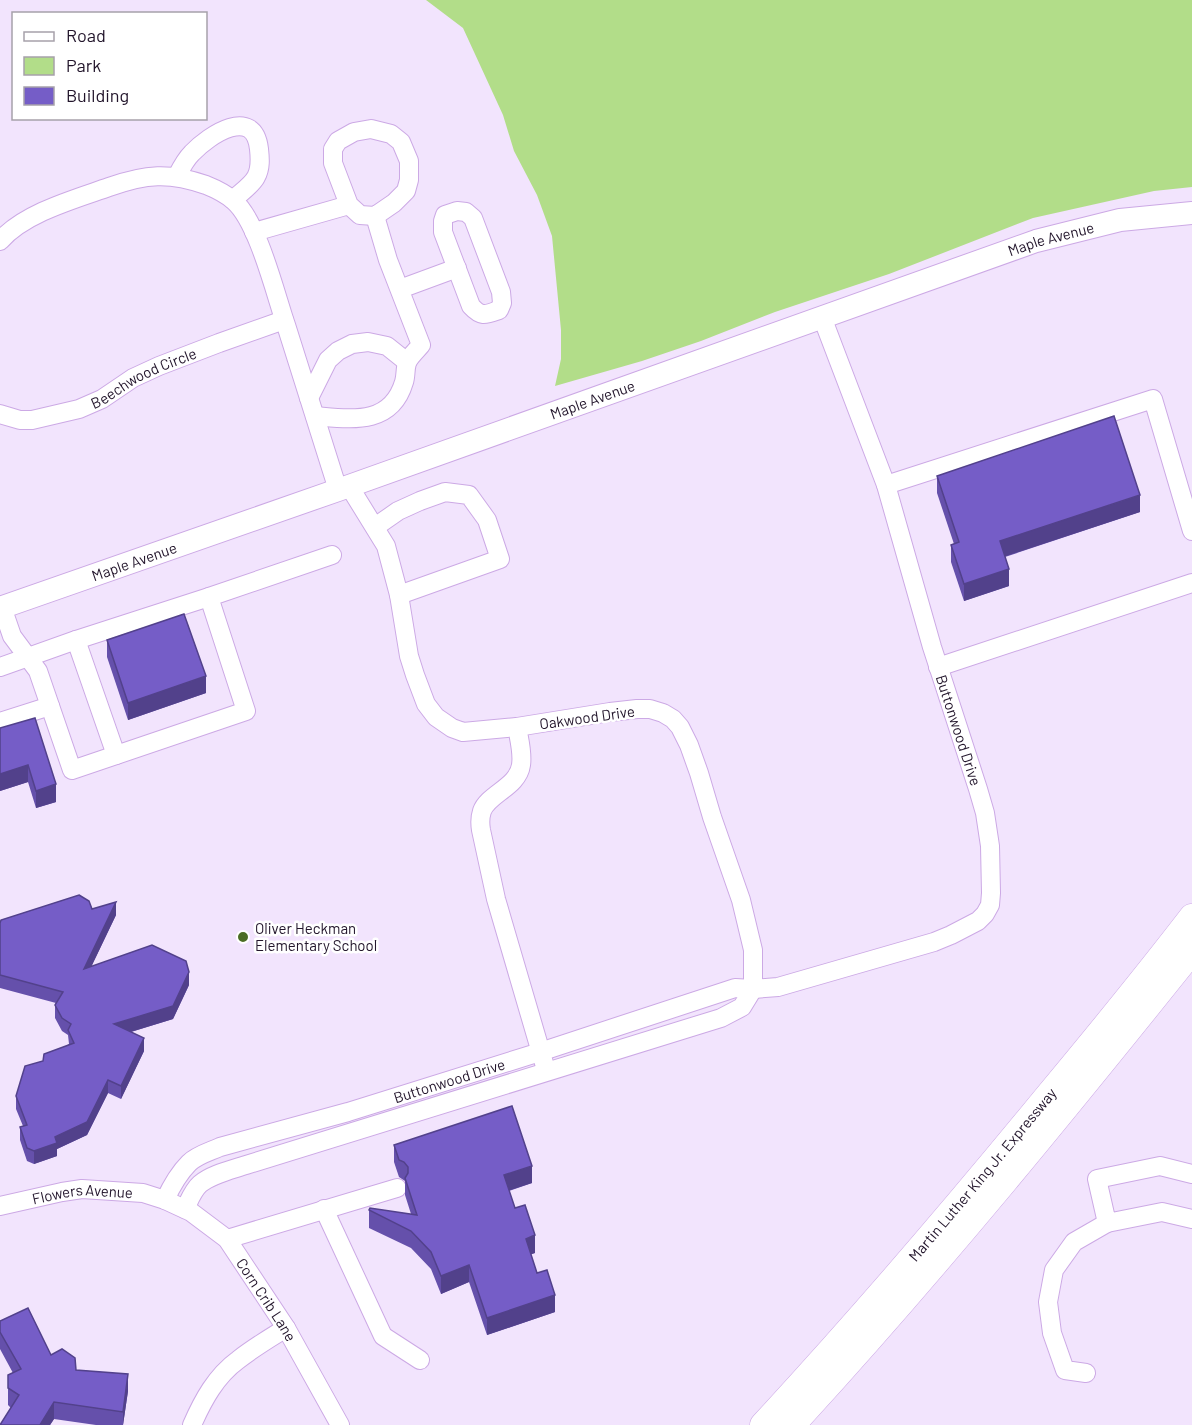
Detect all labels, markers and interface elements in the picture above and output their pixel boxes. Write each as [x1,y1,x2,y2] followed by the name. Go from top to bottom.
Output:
[12,12,207,120] legend
[66,24,106,46] text: Road
[66,54,101,76] text: Park
[66,84,129,106] text: Building
[1005,218,1096,259] street label: Maple Avenue
[88,344,199,412] street label: Beechwood Circle
[547,376,637,423] street label: Maple Avenue
[89,538,179,584] street label: Maple Avenue
[933,672,985,788] street label: Buttonwood Drive
[538,701,636,733] street label: Oakwood Drive
[255,919,377,954] place label: Oliver Heckman Elementary School
[236,930,250,944] marker: Oliver Heckman Elementary School
[391,1055,507,1106] street label: Buttonwood Drive
[904,1084,1060,1265] street label: Martin Luther King Jr. Expressway
[30,1180,134,1207] street label: Flowers Avenue
[233,1254,300,1344] street label: Corn Crib Lane

